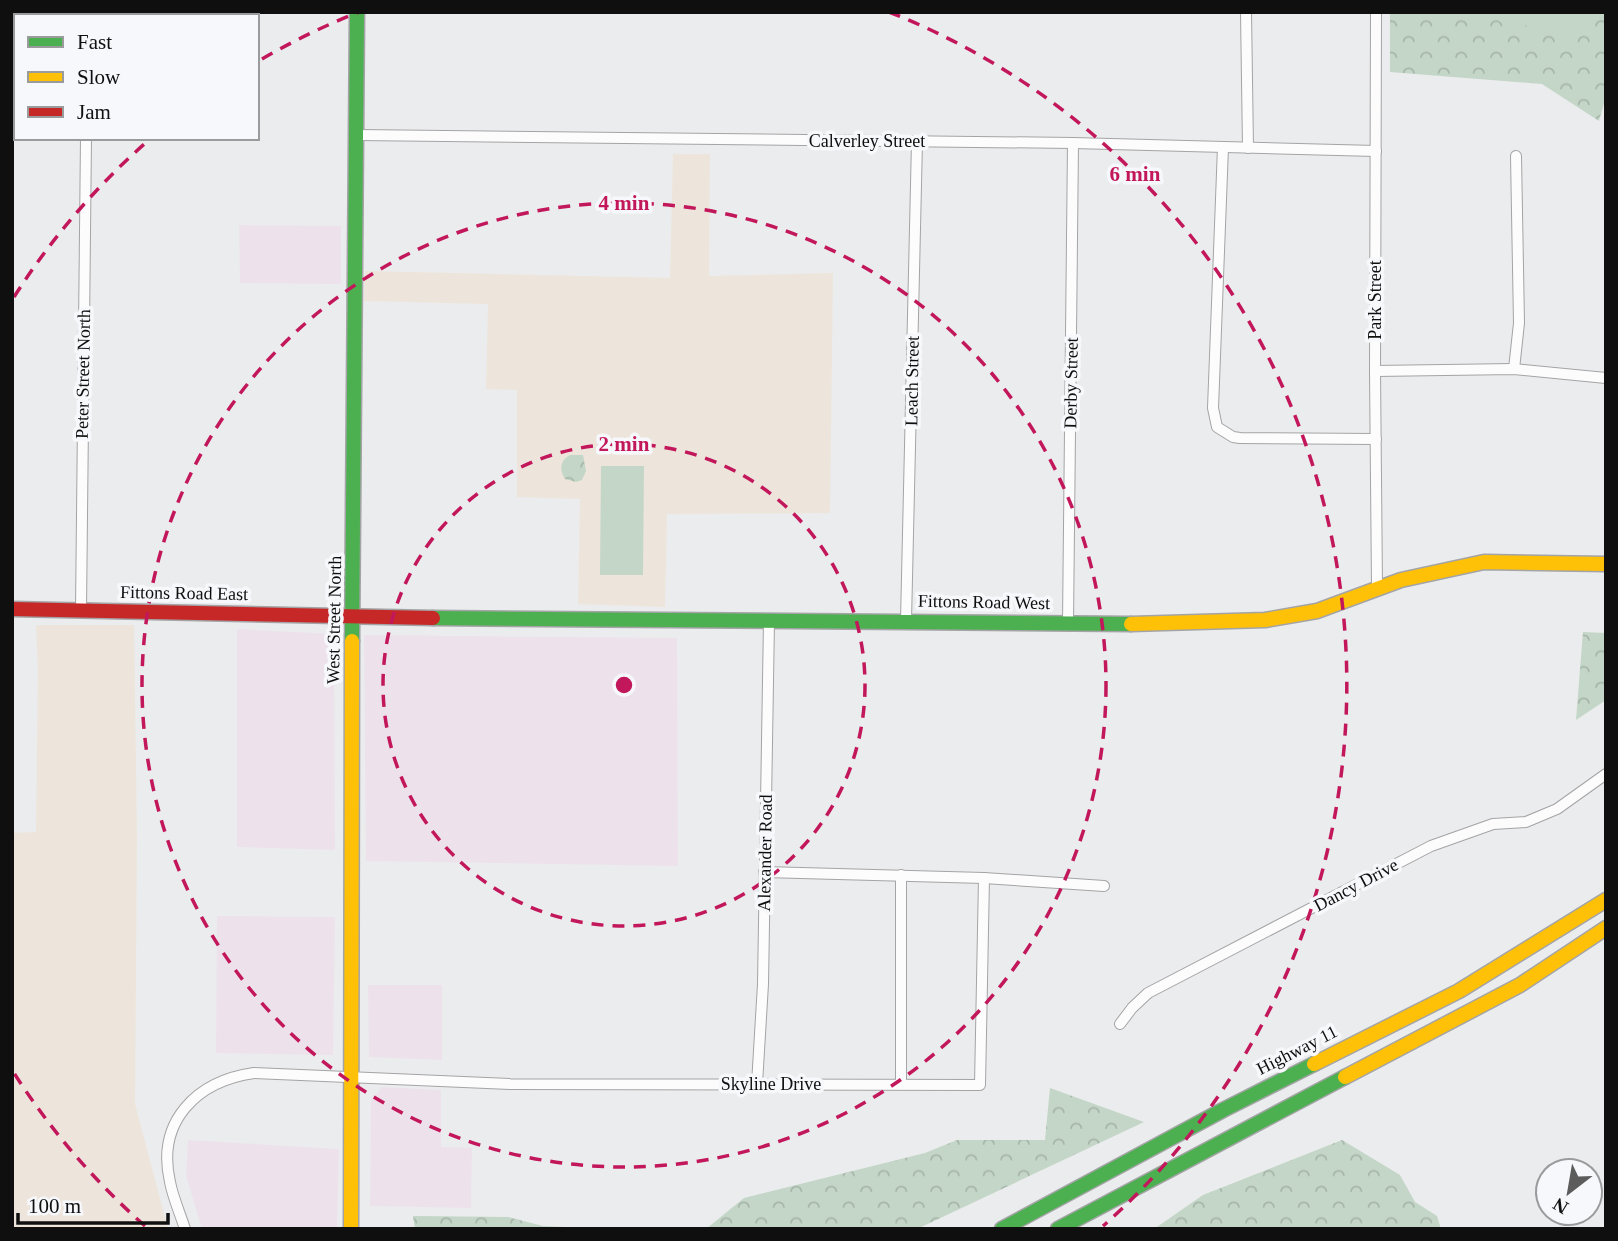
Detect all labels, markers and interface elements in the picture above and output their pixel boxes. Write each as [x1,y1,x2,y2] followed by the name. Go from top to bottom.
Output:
[14,14,259,140] legend
[77,30,112,54] text: Fast
[77,65,121,89] text: Slow
[77,100,111,124] text: Jam
[809,131,925,151] street label: Calverley Street
[1110,162,1161,186] text: 6 min
[599,191,650,215] text: 4 min
[1365,260,1385,340] street label: Park Street
[72,309,94,439] street label: Peter Street North
[901,336,923,426] street label: Leach Street
[1060,337,1082,429] street label: Derby Street
[599,432,650,456] text: 2 min
[323,556,345,684] street label: West Street North
[120,582,248,604] street label: Fittons Road East
[918,591,1050,613] street label: Fittons Road West
[612,673,636,697] centre of rings
[754,794,776,912] street label: Alexander Road
[1310,854,1402,916] street label: Dancy Drive
[1253,1021,1341,1079] street label: Highway 11
[721,1074,821,1094] street label: Skyline Drive
[1534,1157,1604,1227] north arrow
[18,1182,168,1226] scale bar
[1549,1193,1572,1219] text: N
[28,1194,81,1218] text: 100 m

